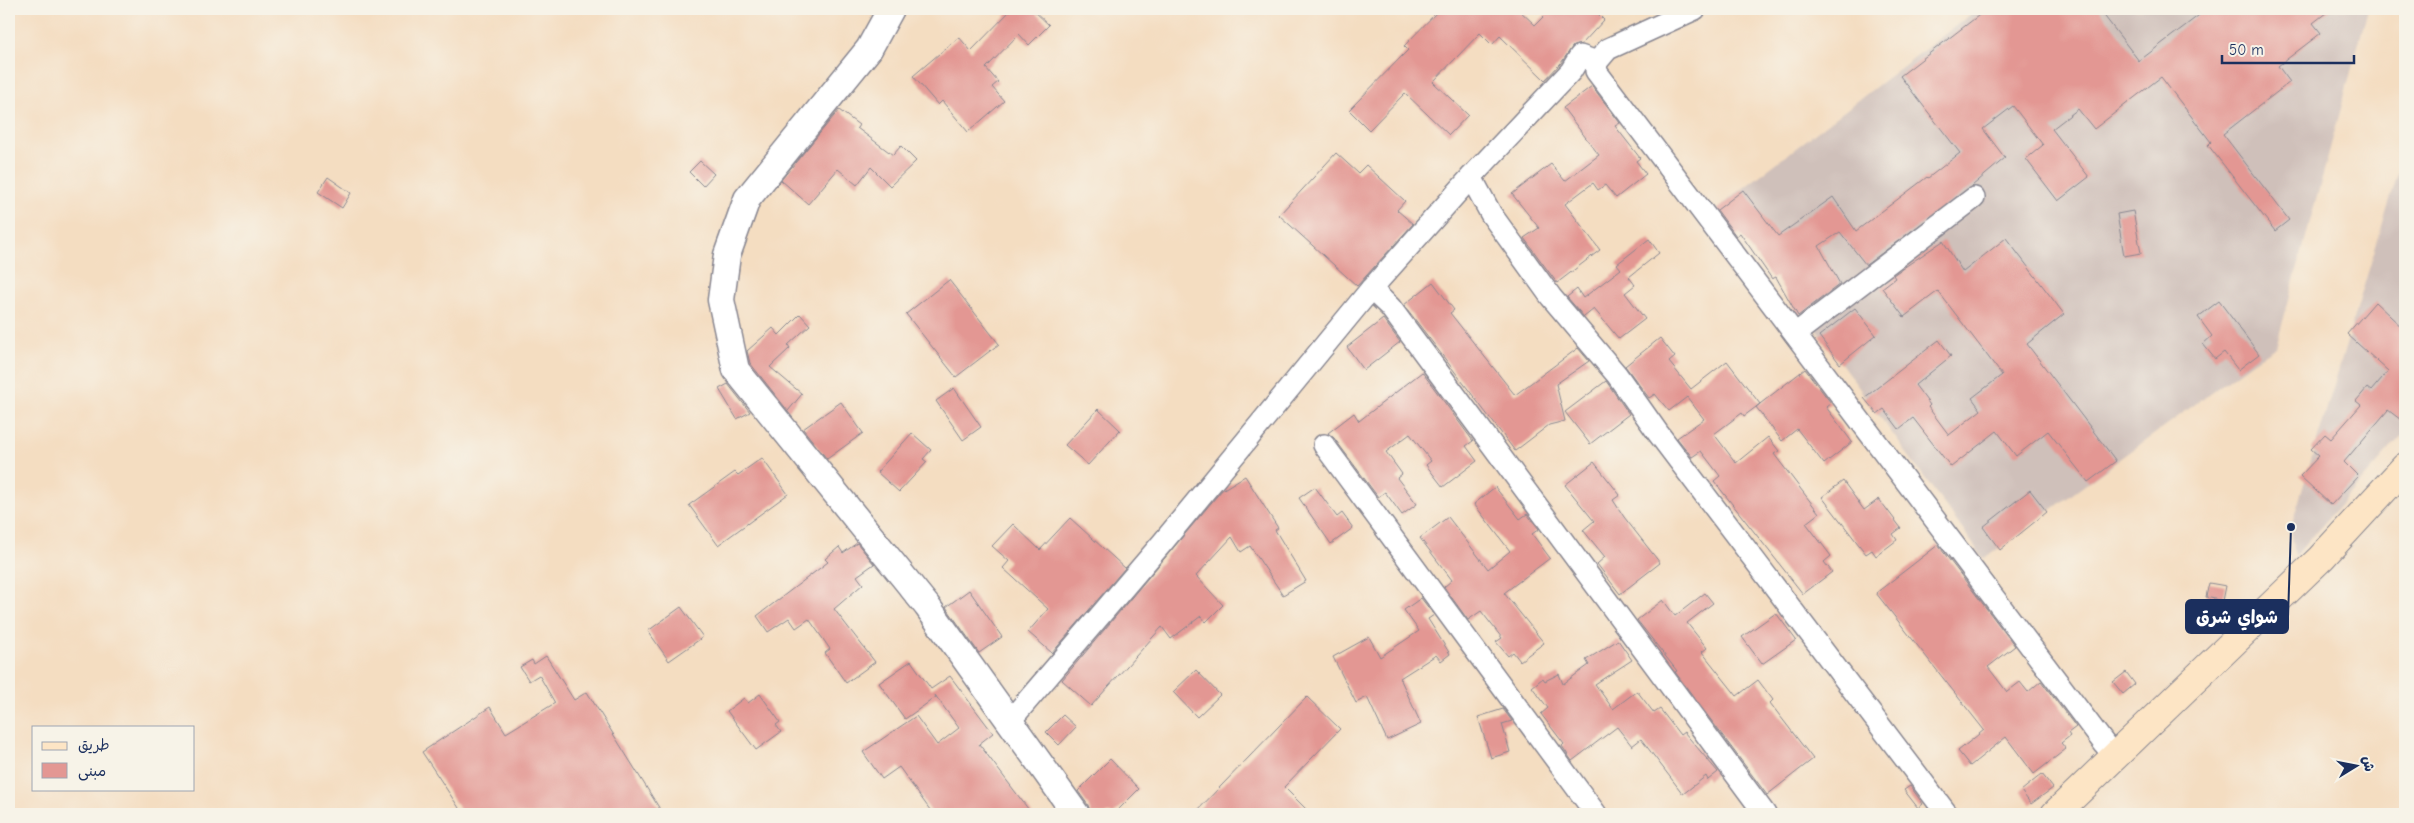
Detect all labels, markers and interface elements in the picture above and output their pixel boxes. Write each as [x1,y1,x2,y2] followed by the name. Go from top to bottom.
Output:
[2222,32,2354,64] scale bar
[2229,41,2264,59] text: 50 m
[2186,600,2288,633] callout: شواي شرق
[2196,607,2278,631] text: شواي شرق
[32,726,195,790] legend
[78,736,110,754] text: طريق
[2332,740,2382,790] north arrow
[2359,755,2378,773] text: ش
[78,762,106,781] text: مبنى

